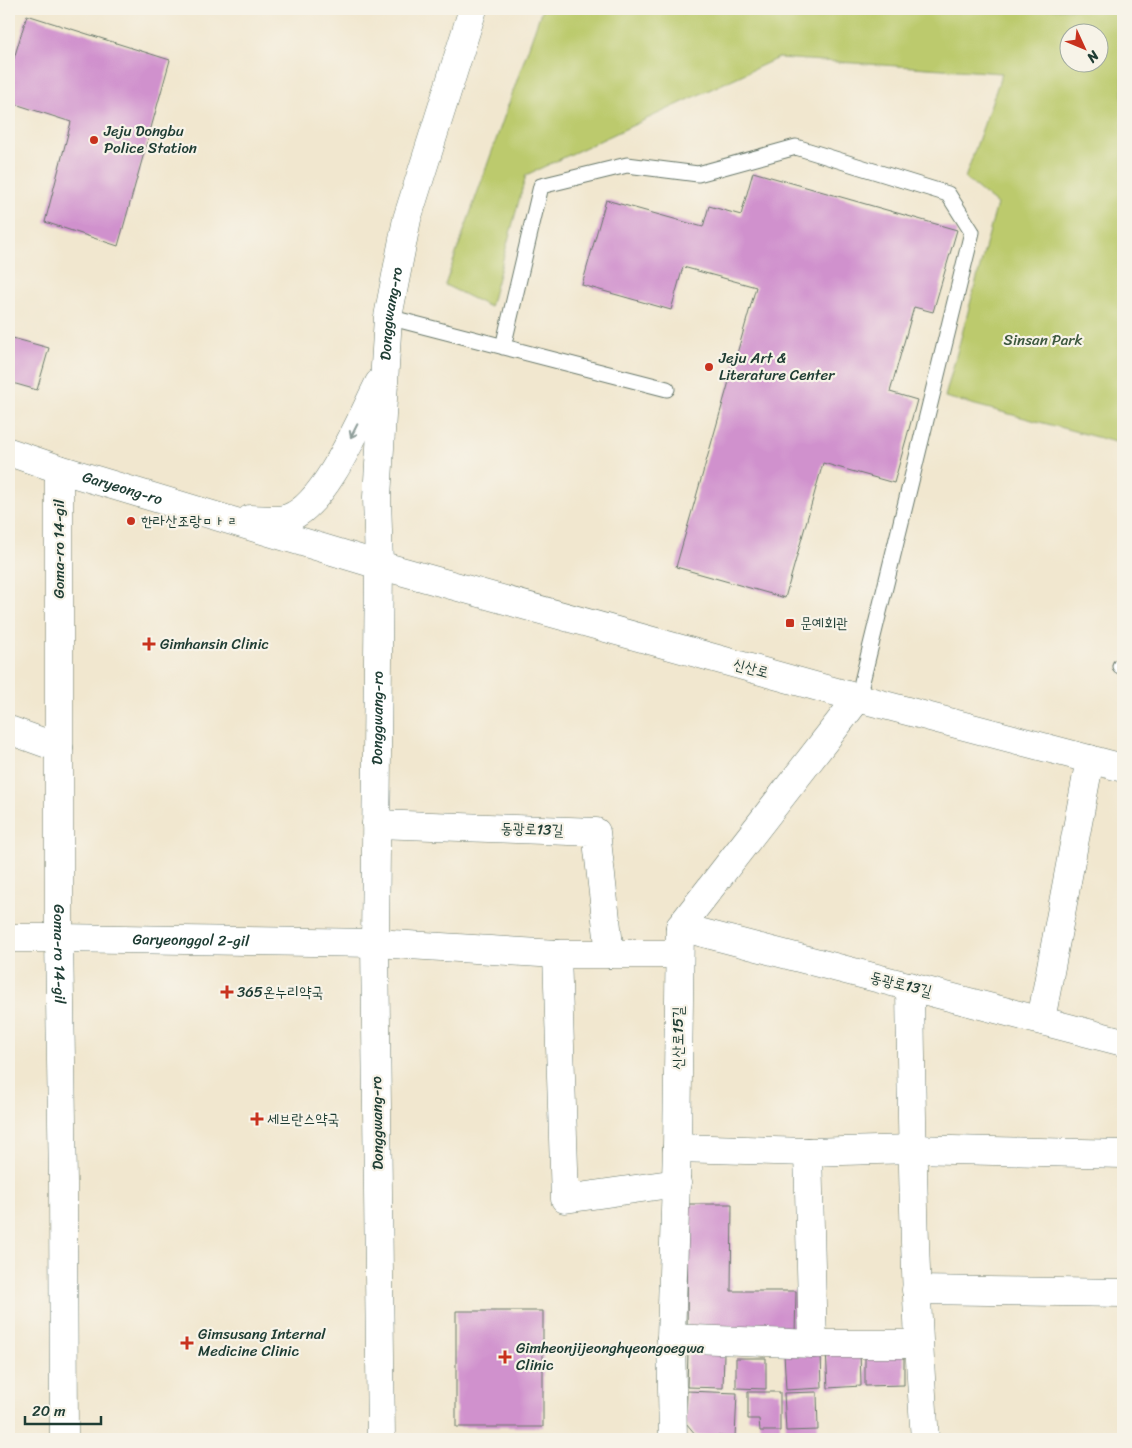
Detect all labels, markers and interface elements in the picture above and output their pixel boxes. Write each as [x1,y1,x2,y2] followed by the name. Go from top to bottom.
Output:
[1060,22,1110,72] north arrow
[1080,44,1106,69] text: N
[103,118,197,161] place label: Jeju Dongbu Police Station
[88,134,100,146] marker: Jeju Dongbu Police Station
[372,264,410,361] street label: Donggwang-ro
[1004,327,1082,353] park label: Sinsan Park
[718,345,835,388] place label: Jeju Art & Literature Center
[703,361,715,373] marker: Jeju Art & Literature Center
[349,424,359,439] one-way arrow
[79,464,166,512] street label: Garyeong-ro
[46,499,72,599] street label: Goma-ro 14-gil
[141,508,238,534] place label: 한라산조랑ㅁㅏㄹ
[125,515,137,527] marker: 한라산조랑ㅁㅏㄹ
[800,610,848,636] place label: 문예회관
[784,617,796,629] marker: 문예회관
[160,631,269,657] place label: Gimhansin Clinic
[142,637,156,651] marker: Gimhansin Clinic
[730,651,772,685] street label: 신산로
[364,670,391,765] street label: Donggwang-ro
[500,815,564,843] street label: 동광로13길
[46,904,73,1005] street label: Goma-ro 14-gil
[132,926,250,954] street label: Garyeonggol 2-gil
[867,964,935,1004] street label: 동광로13길
[237,979,323,1005] place label: 365온누리약국
[221,986,233,998] marker: 365온누리약국
[665,1006,691,1070] street label: 신산로15길
[363,1075,391,1170] street label: Donggwang-ro
[267,1106,339,1132] place label: 세브란스약국
[251,1113,263,1125] marker: 세브란스약국
[198,1321,326,1364] place label: Gimsusang Internal Medicine Clinic
[516,1335,704,1378] place label: Gimheonjijeonghyeongoegwa Clinic
[180,1336,194,1350] marker: Gimsusang Internal Medicine Clinic
[498,1350,512,1364] marker: Gimheonjijeonghyeongoegwa Clinic
[25,1393,101,1425] scale bar
[32,1398,66,1424] text: 20 m

